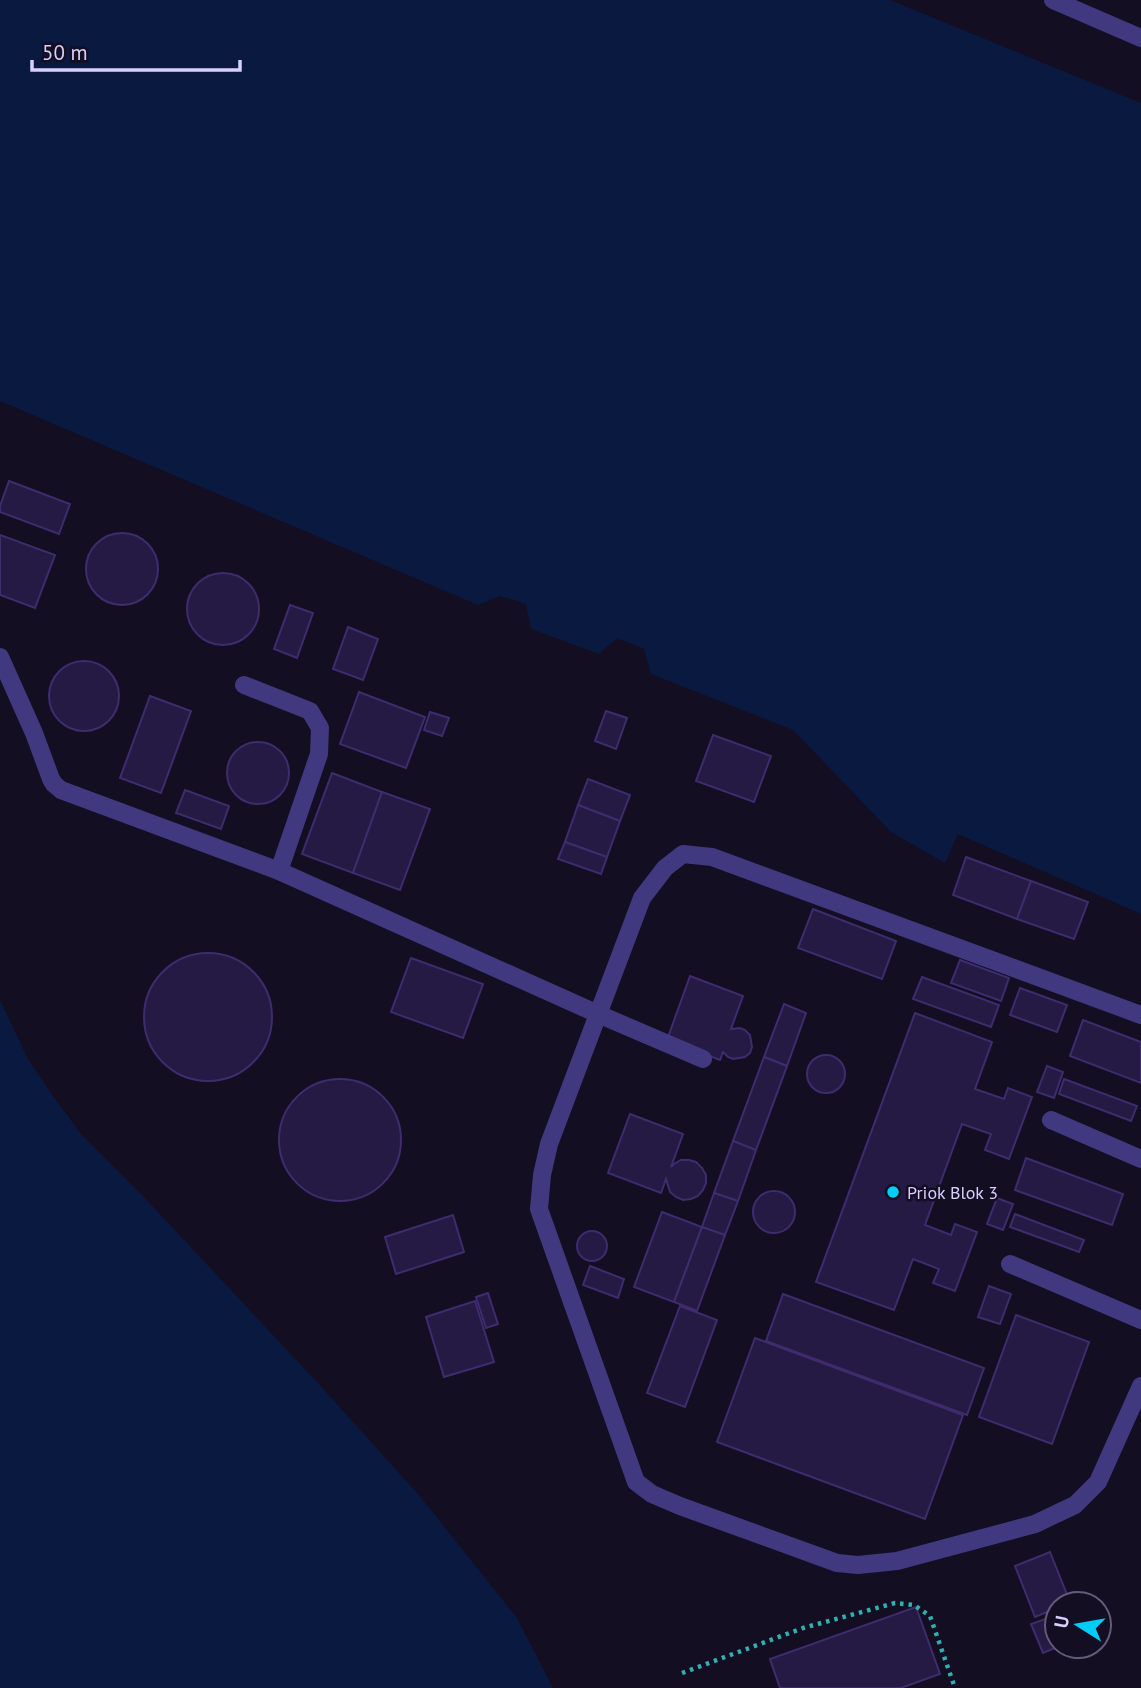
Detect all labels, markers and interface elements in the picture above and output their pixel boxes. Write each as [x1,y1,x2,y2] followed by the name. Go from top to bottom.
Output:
[32,28,240,72] scale bar
[42,39,88,66] text: 50 m
[907,1181,998,1204] place label: Priok Blok 3
[885,1184,901,1200] marker: Priok Blok 3
[1043,1590,1113,1660] north arrow
[1048,1614,1074,1630] text: U

